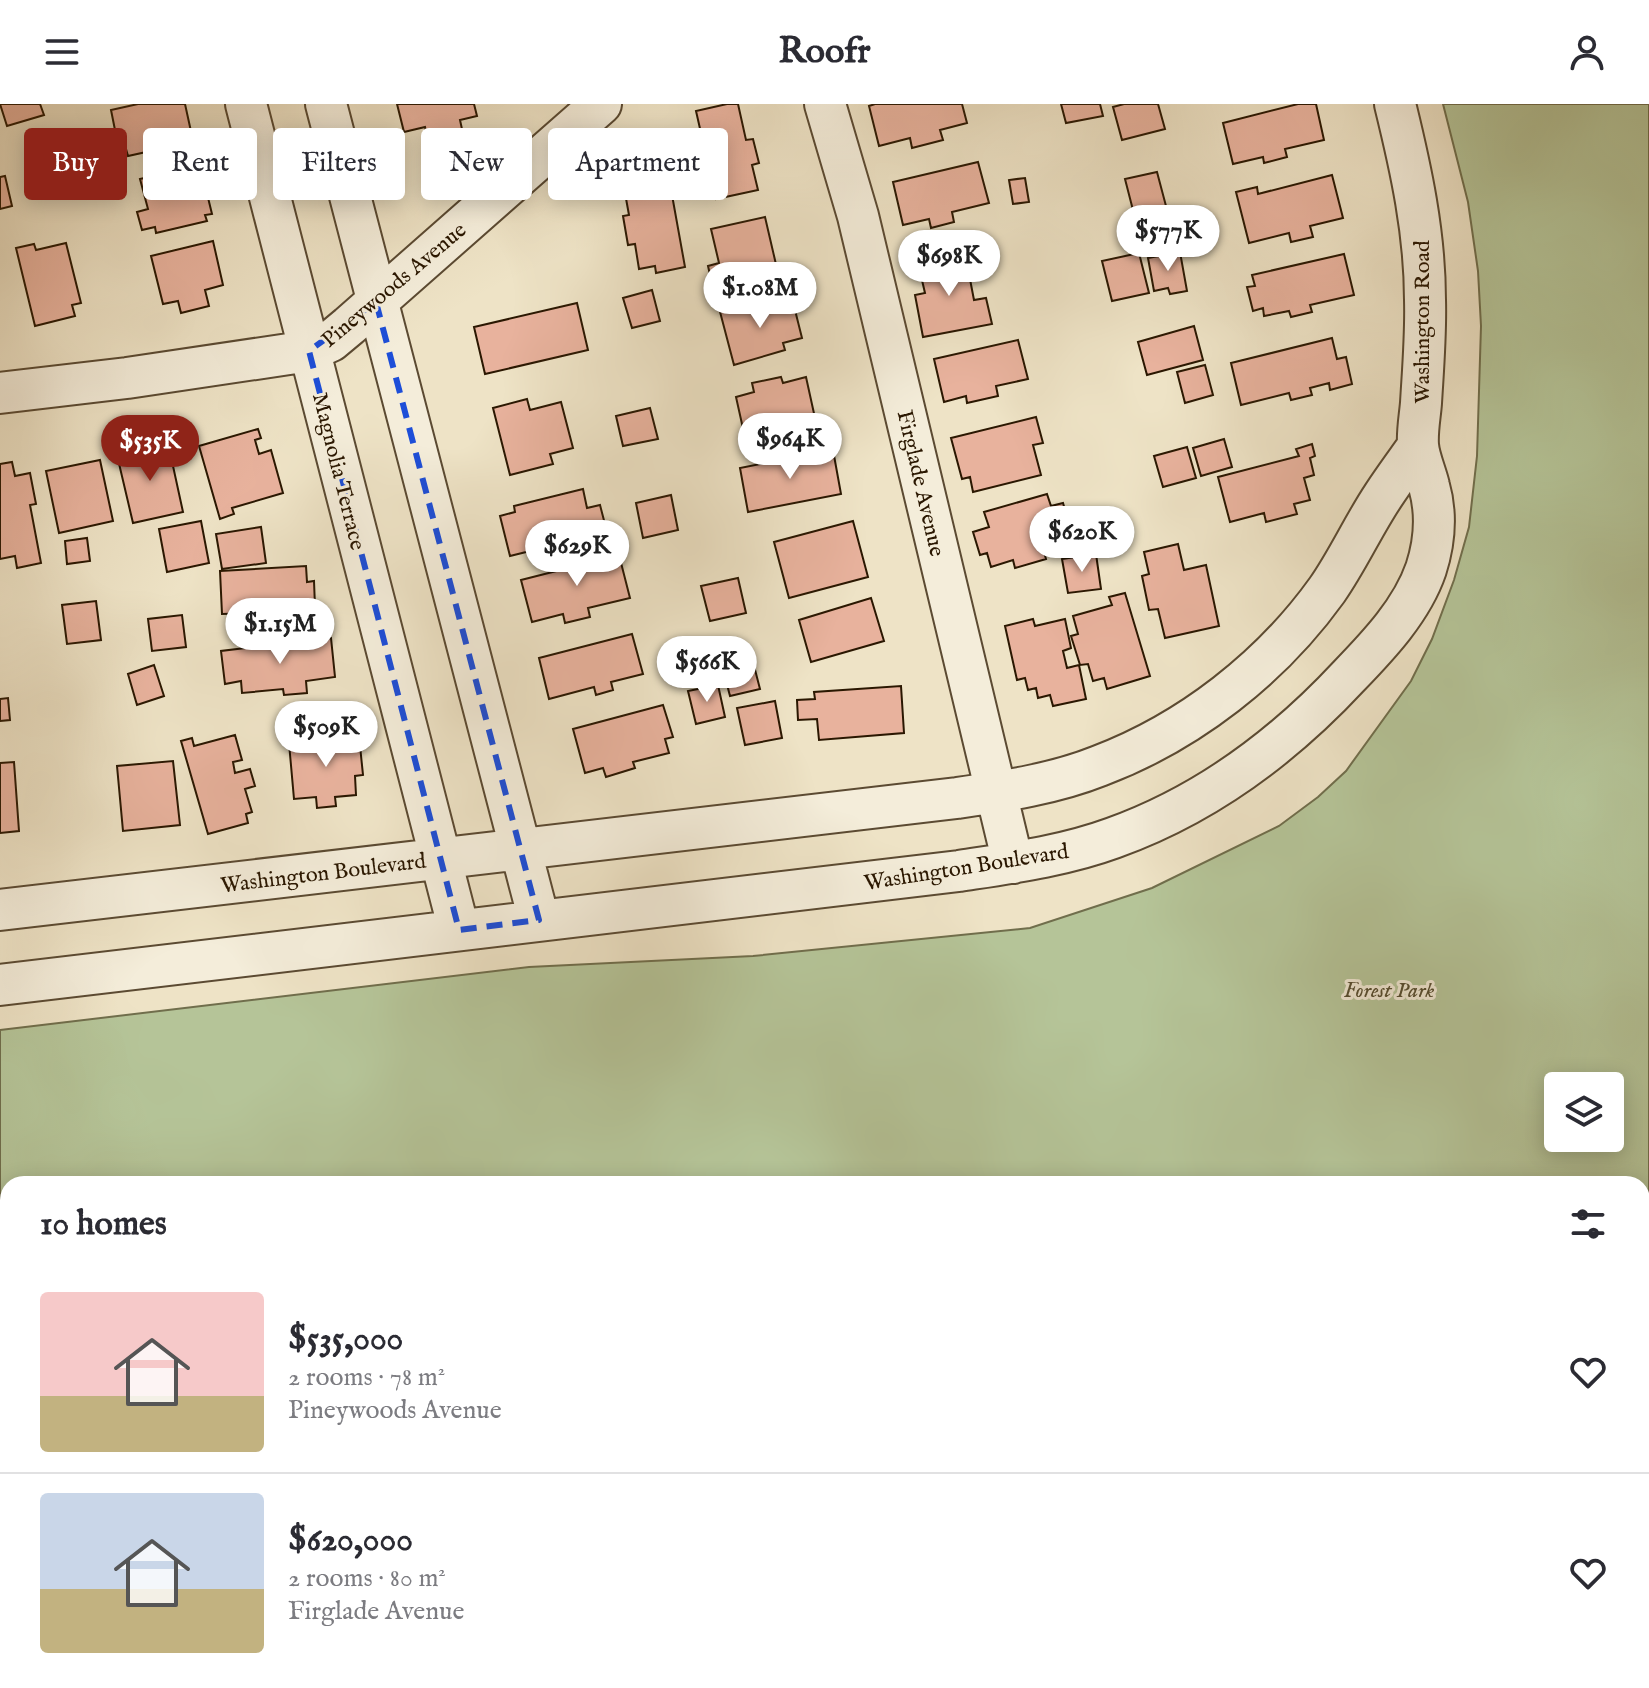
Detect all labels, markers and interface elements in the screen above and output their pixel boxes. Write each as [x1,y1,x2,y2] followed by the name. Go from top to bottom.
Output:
[778,29,871,75] text: Roofr
[40,30,84,74] icon: menu
[1565,30,1609,74] icon: person
[24,128,127,200] chip: Buy
[143,128,257,200] chip: Rent
[273,128,405,200] chip: Filters
[421,128,532,200] chip: New
[548,128,728,200] chip: Apartment
[1112,205,1224,273] pin: $577K
[1135,214,1201,247] text: $577K
[316,217,473,354] street label: Pineywoods Avenue
[893,230,1005,298] pin: $698K
[916,239,982,272] text: $698K
[1409,240,1437,404] street label: Washington Road
[695,262,825,330] pin: $1.08M
[721,271,799,304] text: $1.08M
[305,390,371,553] street label: Magnolia Terrace
[890,408,950,559] street label: Firglade Avenue
[734,413,846,481] pin: $964K
[94,415,206,483] pin: $535K
[756,422,824,455] text: $964K
[119,424,181,457] text: $535K
[1026,506,1138,574] pin: $620K
[1047,515,1117,548] text: $620K
[521,520,633,588] pin: $629K
[543,529,611,562] text: $629K
[215,598,345,666] pin: $1.15M
[243,607,317,640] text: $1.15M
[651,636,763,704] pin: $566K
[675,645,739,678] text: $566K
[270,701,382,769] pin: $509K
[293,710,359,743] text: $509K
[862,838,1071,898] street label: Washington Boulevard
[219,847,428,900] street label: Washington Boulevard
[1344,977,1434,1005] park label: Forest Park
[1544,1072,1624,1152] map controls
[1544,1072,1624,1152] button: layers
[1566,1202,1610,1246] icon: filters
[40,1203,167,1246] text: 10 homes
[288,1318,403,1361] text: $535,000
[104,1324,200,1420] icon: home
[1566,1350,1610,1394] icon: heart
[288,1361,445,1394] text: 2 rooms · 78 m²
[288,1394,502,1427] text: Pineywoods Avenue
[288,1519,413,1562] text: $620,000
[104,1525,200,1621] icon: home
[1566,1551,1610,1595] icon: heart
[288,1562,446,1595] text: 2 rooms · 80 m²
[288,1595,464,1628] text: Firglade Avenue

